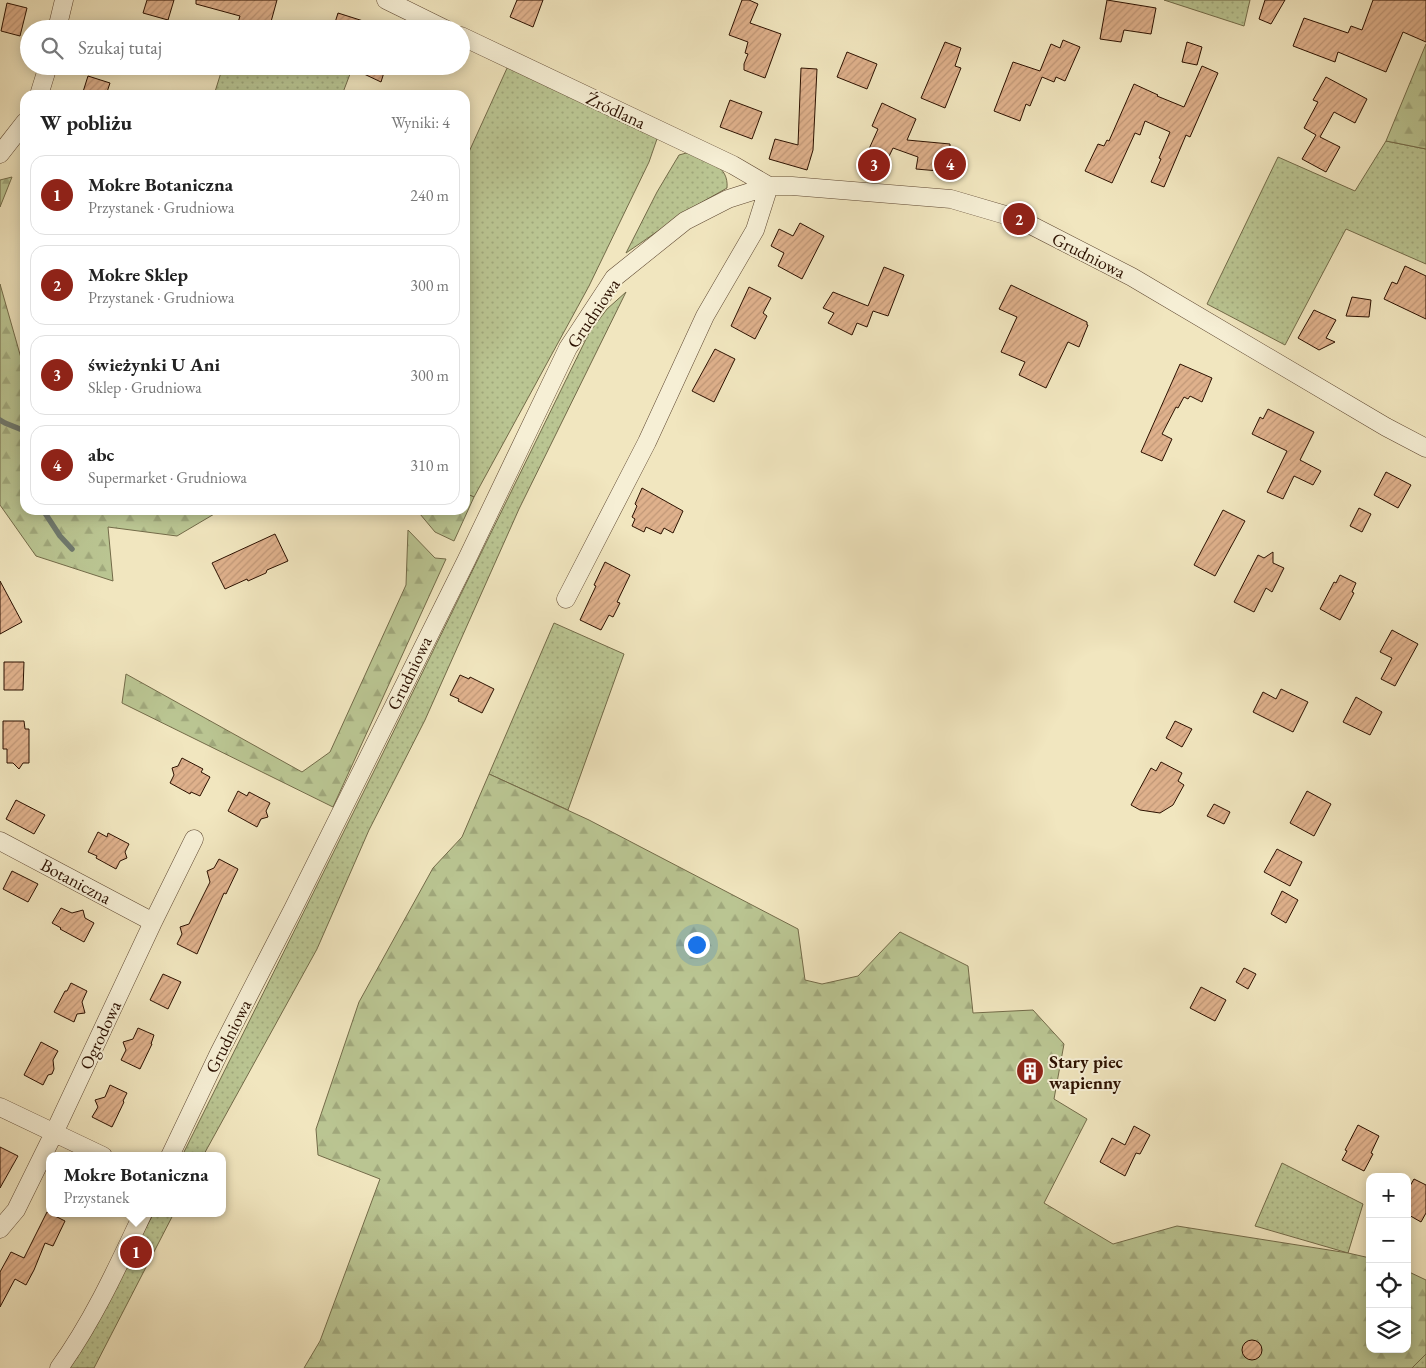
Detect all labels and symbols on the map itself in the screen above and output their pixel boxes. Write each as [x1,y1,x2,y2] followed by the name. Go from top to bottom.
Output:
[583,86,650,134] street label: Źródlana
[934,145,966,183] pin: 4
[858,146,890,184] pin: 3
[1003,200,1035,238] pin: 2
[1048,227,1130,284] street label: Grudniowa
[561,273,625,352] street label: Grudniowa
[381,631,437,714] street label: Grudniowa
[37,853,116,910] street label: Botaniczna
[684,932,710,958] your location
[200,995,257,1077] street label: Grudniowa
[74,996,126,1073] street label: Ogrodowa
[1049,1050,1124,1094] place label: Stary piec wapienny
[1015,1056,1045,1086] building icon: Stary piec wapienny
[120,1233,152,1271] pin: 1

